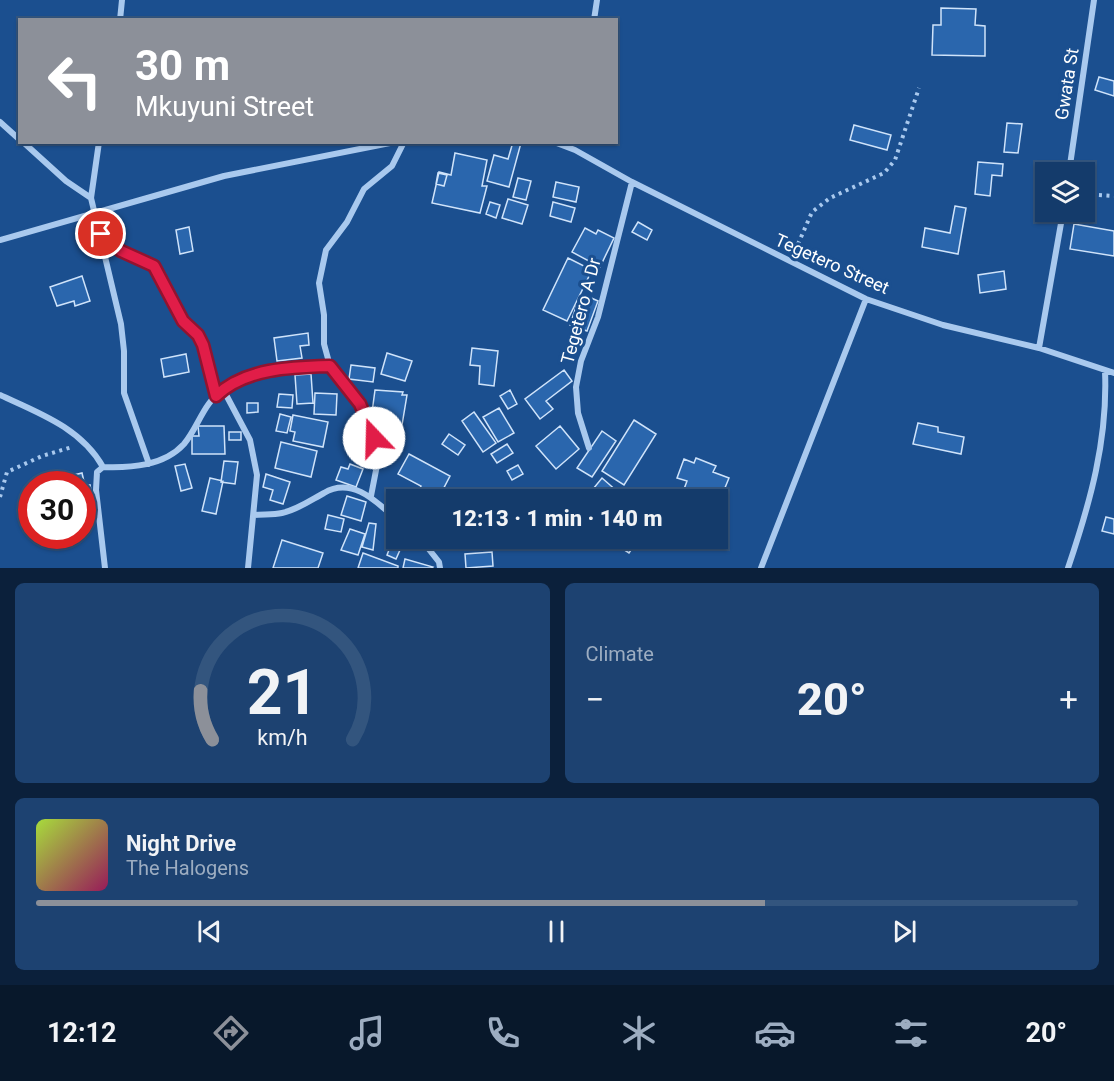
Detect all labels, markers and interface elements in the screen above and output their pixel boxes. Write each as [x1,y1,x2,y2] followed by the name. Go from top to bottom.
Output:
[135,41,230,90] text: 30 m
[36,42,114,120] icon: left
[1050,46,1083,121] street label: Gwata St
[135,91,314,123] text: Mkuyuni Street
[1035,162,1095,222] map controls
[1035,162,1095,222] button: layers
[75,208,126,259] pin
[84,217,117,250] icon: arrive
[772,229,893,298] street label: Tegetero Street
[556,255,605,366] street label: Tegetero A Dr
[342,406,406,470] position arrow
[18,471,96,549] speed limit sign: 30
[452,506,662,531] text: 12:13 · 1 min · 140 m
[586,642,654,666] text: Climate
[246,656,318,729] text: 21
[797,673,867,726] text: 20°
[586,680,604,719] text: −
[1059,680,1078,719] text: +
[257,725,307,750] text: km/h
[126,831,236,856] text: Night Drive
[126,856,249,880] text: The Halogens
[193,915,226,948] icon: previous
[540,915,573,948] icon: pause
[888,915,921,948] icon: next
[210,1012,252,1054] icon: directions
[346,1012,388,1054] icon: music
[482,1012,524,1054] icon: phone
[618,1012,660,1054] icon: climate
[754,1012,796,1054] icon: car
[890,1012,932,1054] icon: filters
[47,1017,117,1049] text: 12:12
[1026,1017,1067,1049] text: 20°

